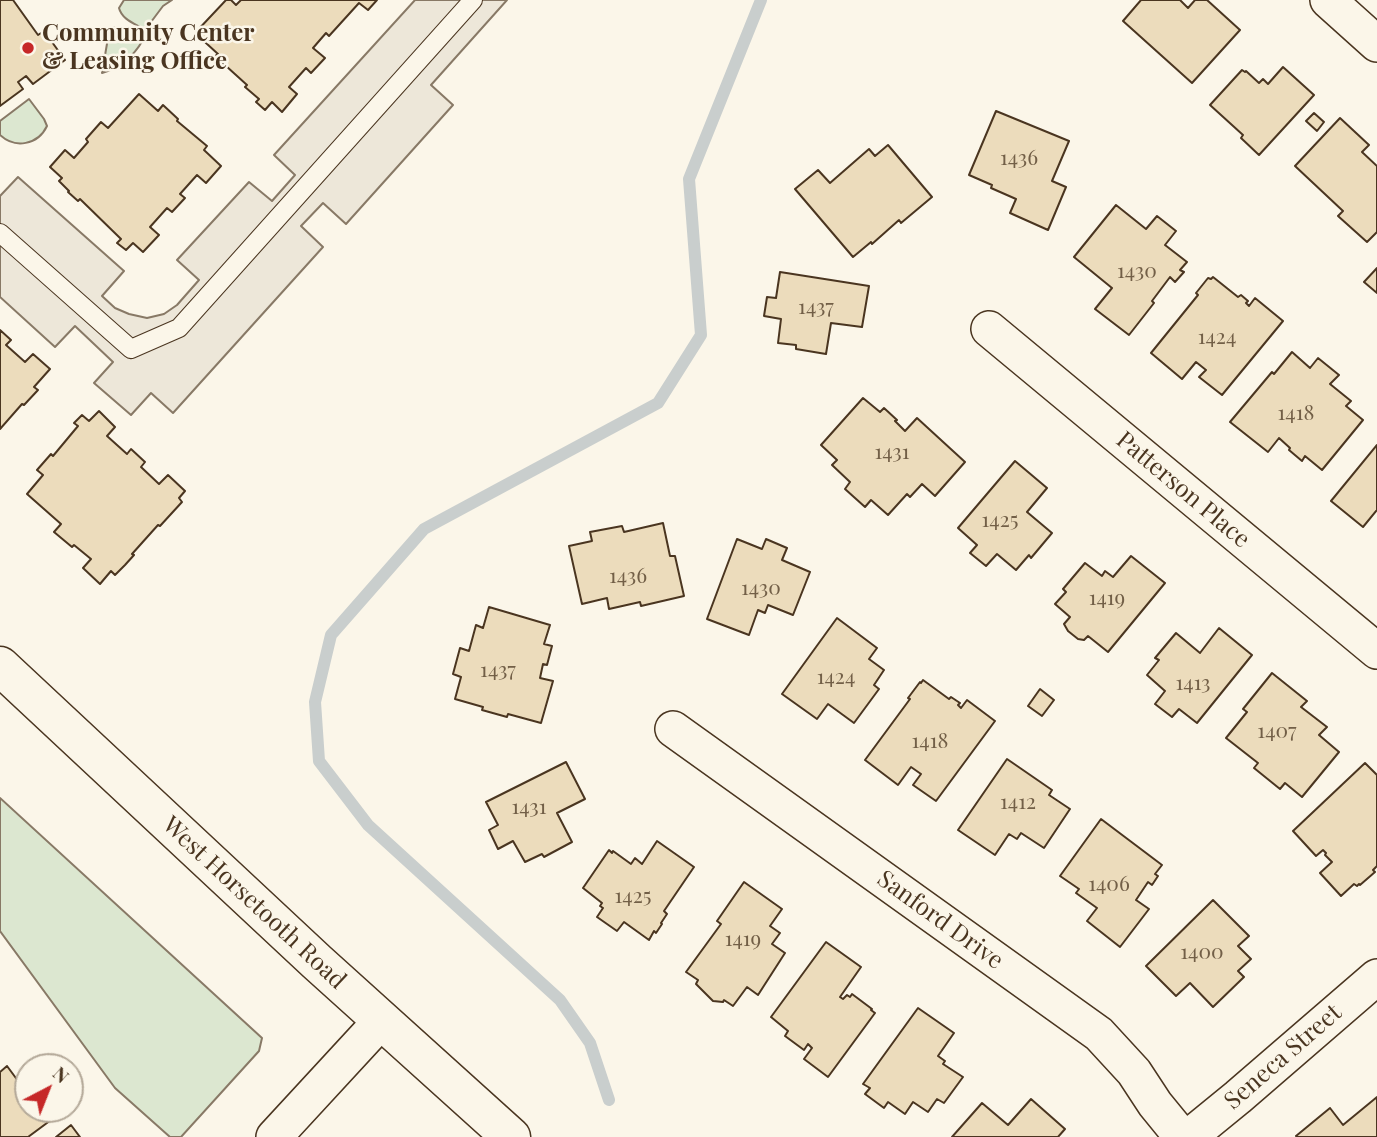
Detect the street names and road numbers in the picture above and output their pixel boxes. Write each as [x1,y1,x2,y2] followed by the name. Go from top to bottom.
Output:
[1110,426,1256,554] street label: Patterson Place
[156,811,352,995] street label: West Horsetooth Road
[871,865,1009,975] street label: Sanford Drive
[1219,998,1347,1116] street label: Seneca Street

